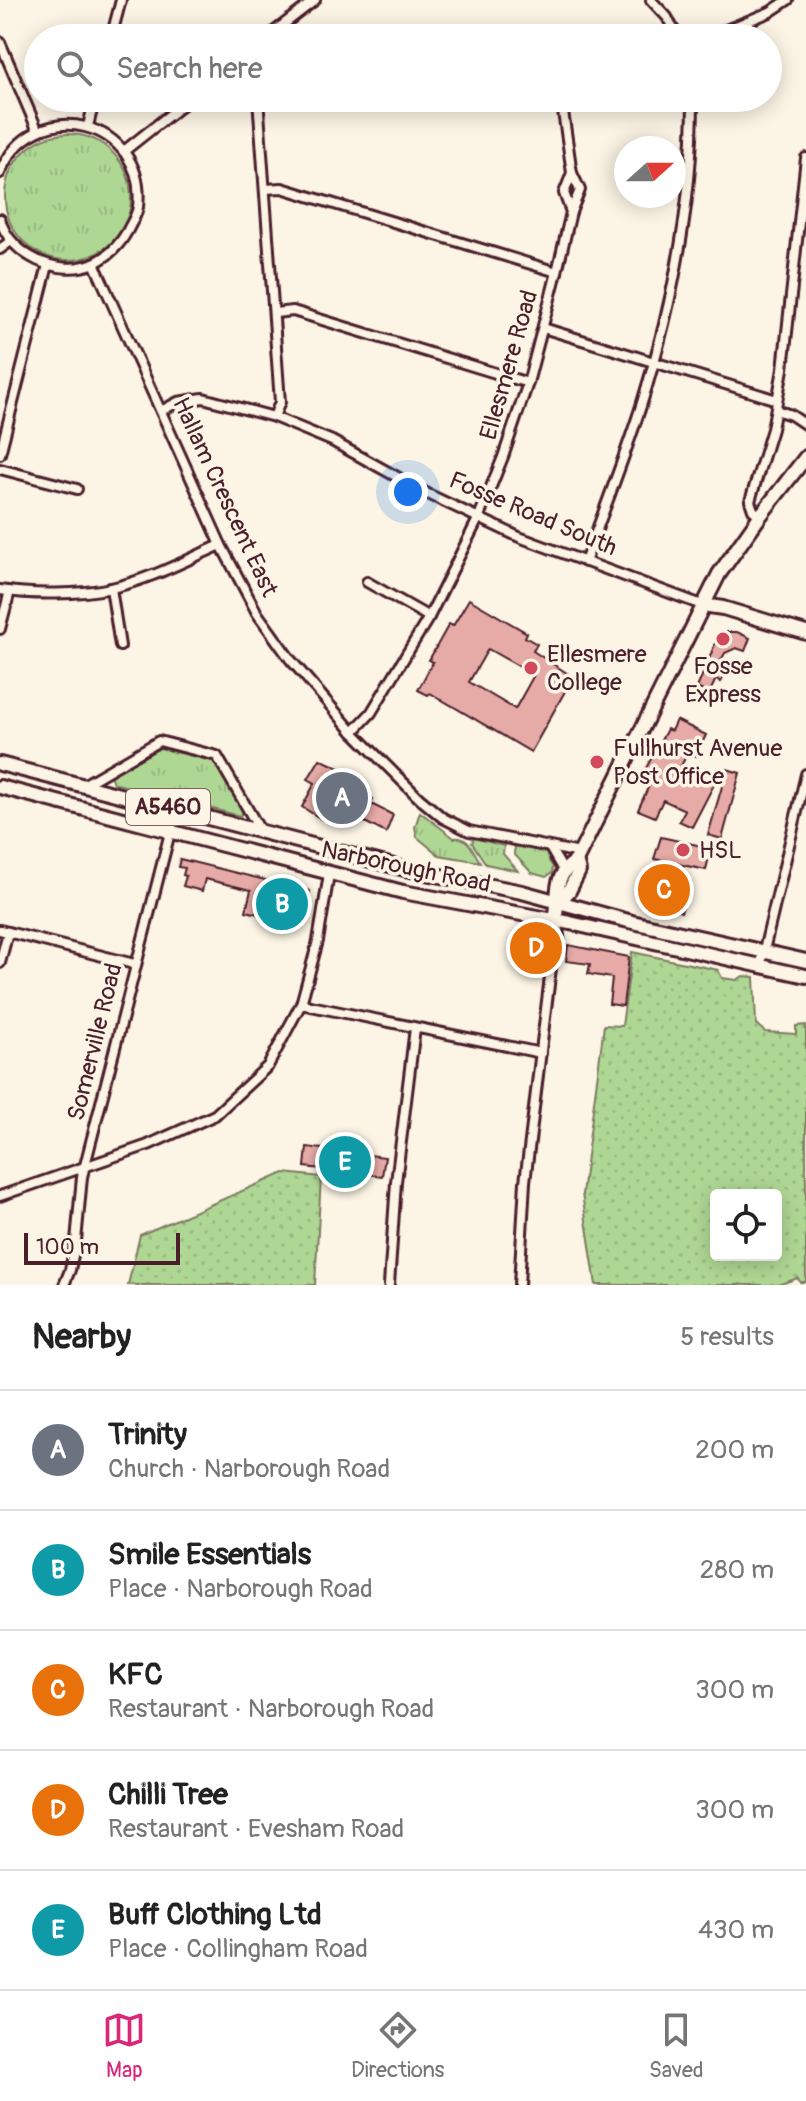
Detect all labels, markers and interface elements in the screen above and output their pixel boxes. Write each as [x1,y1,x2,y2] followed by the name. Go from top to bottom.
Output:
[24,24,782,112] search box
[52,46,96,90] icon: search
[116,50,263,87] text: Search here
[614,136,686,208] north arrow
[474,287,544,443] street label: Ellesmere Road
[166,393,284,602] street label: Hallam Crescent East
[445,466,621,562] street label: Fosse Road South
[388,472,428,512] your location
[714,630,732,648] marker: Fosse Express
[547,640,647,697] place label: Ellesmere College
[685,652,761,709] place label: Fosse Express
[522,659,540,677] marker: Ellesmere College
[613,734,782,791] place label: Fullhurst Avenue Post Office
[588,753,606,771] marker: Fullhurst Avenue Post Office
[316,768,368,828] pin: A
[126,789,210,825] road number: A5460
[319,835,493,899] street label: Narborough Road
[699,836,742,865] place label: HSL
[674,841,692,859] marker: HSL
[638,860,690,920] pin: C
[256,874,308,934] pin: B
[510,918,562,978] pin: D
[61,960,129,1124] street label: Somerville Road
[319,1132,371,1192] pin: E
[710,1189,782,1261] map controls
[710,1189,782,1261] button: locate
[24,1229,180,1265] scale bar
[36,1233,99,1261] text: 100 m
[32,1316,131,1359] text: Nearby
[680,1321,774,1353] text: 5 results
[108,1416,187,1453] text: Trinity
[50,1434,66,1466] text: A
[695,1434,774,1466] text: 200 m
[108,1453,390,1485] text: Church · Narborough Road
[108,1536,311,1573] text: Smile Essentials
[51,1554,65,1586] text: B
[700,1554,774,1586] text: 280 m
[108,1573,373,1605] text: Place · Narborough Road
[108,1656,163,1693] text: KFC
[50,1674,66,1706] text: C
[695,1674,774,1706] text: 300 m
[108,1693,434,1725] text: Restaurant · Narborough Road
[108,1776,228,1813] text: Chilli Tree
[50,1794,66,1826] text: D
[695,1794,774,1826] text: 300 m
[108,1813,404,1845] text: Restaurant · Evesham Road
[108,1896,322,1933] text: Buff Clothing Ltd
[51,1914,65,1946] text: E
[698,1914,774,1946] text: 430 m
[108,1933,368,1965] text: Place · Collingham Road
[102,2008,146,2084] tab: Map
[351,2008,444,2084] tab: Directions
[649,2008,704,2084] tab: Saved

